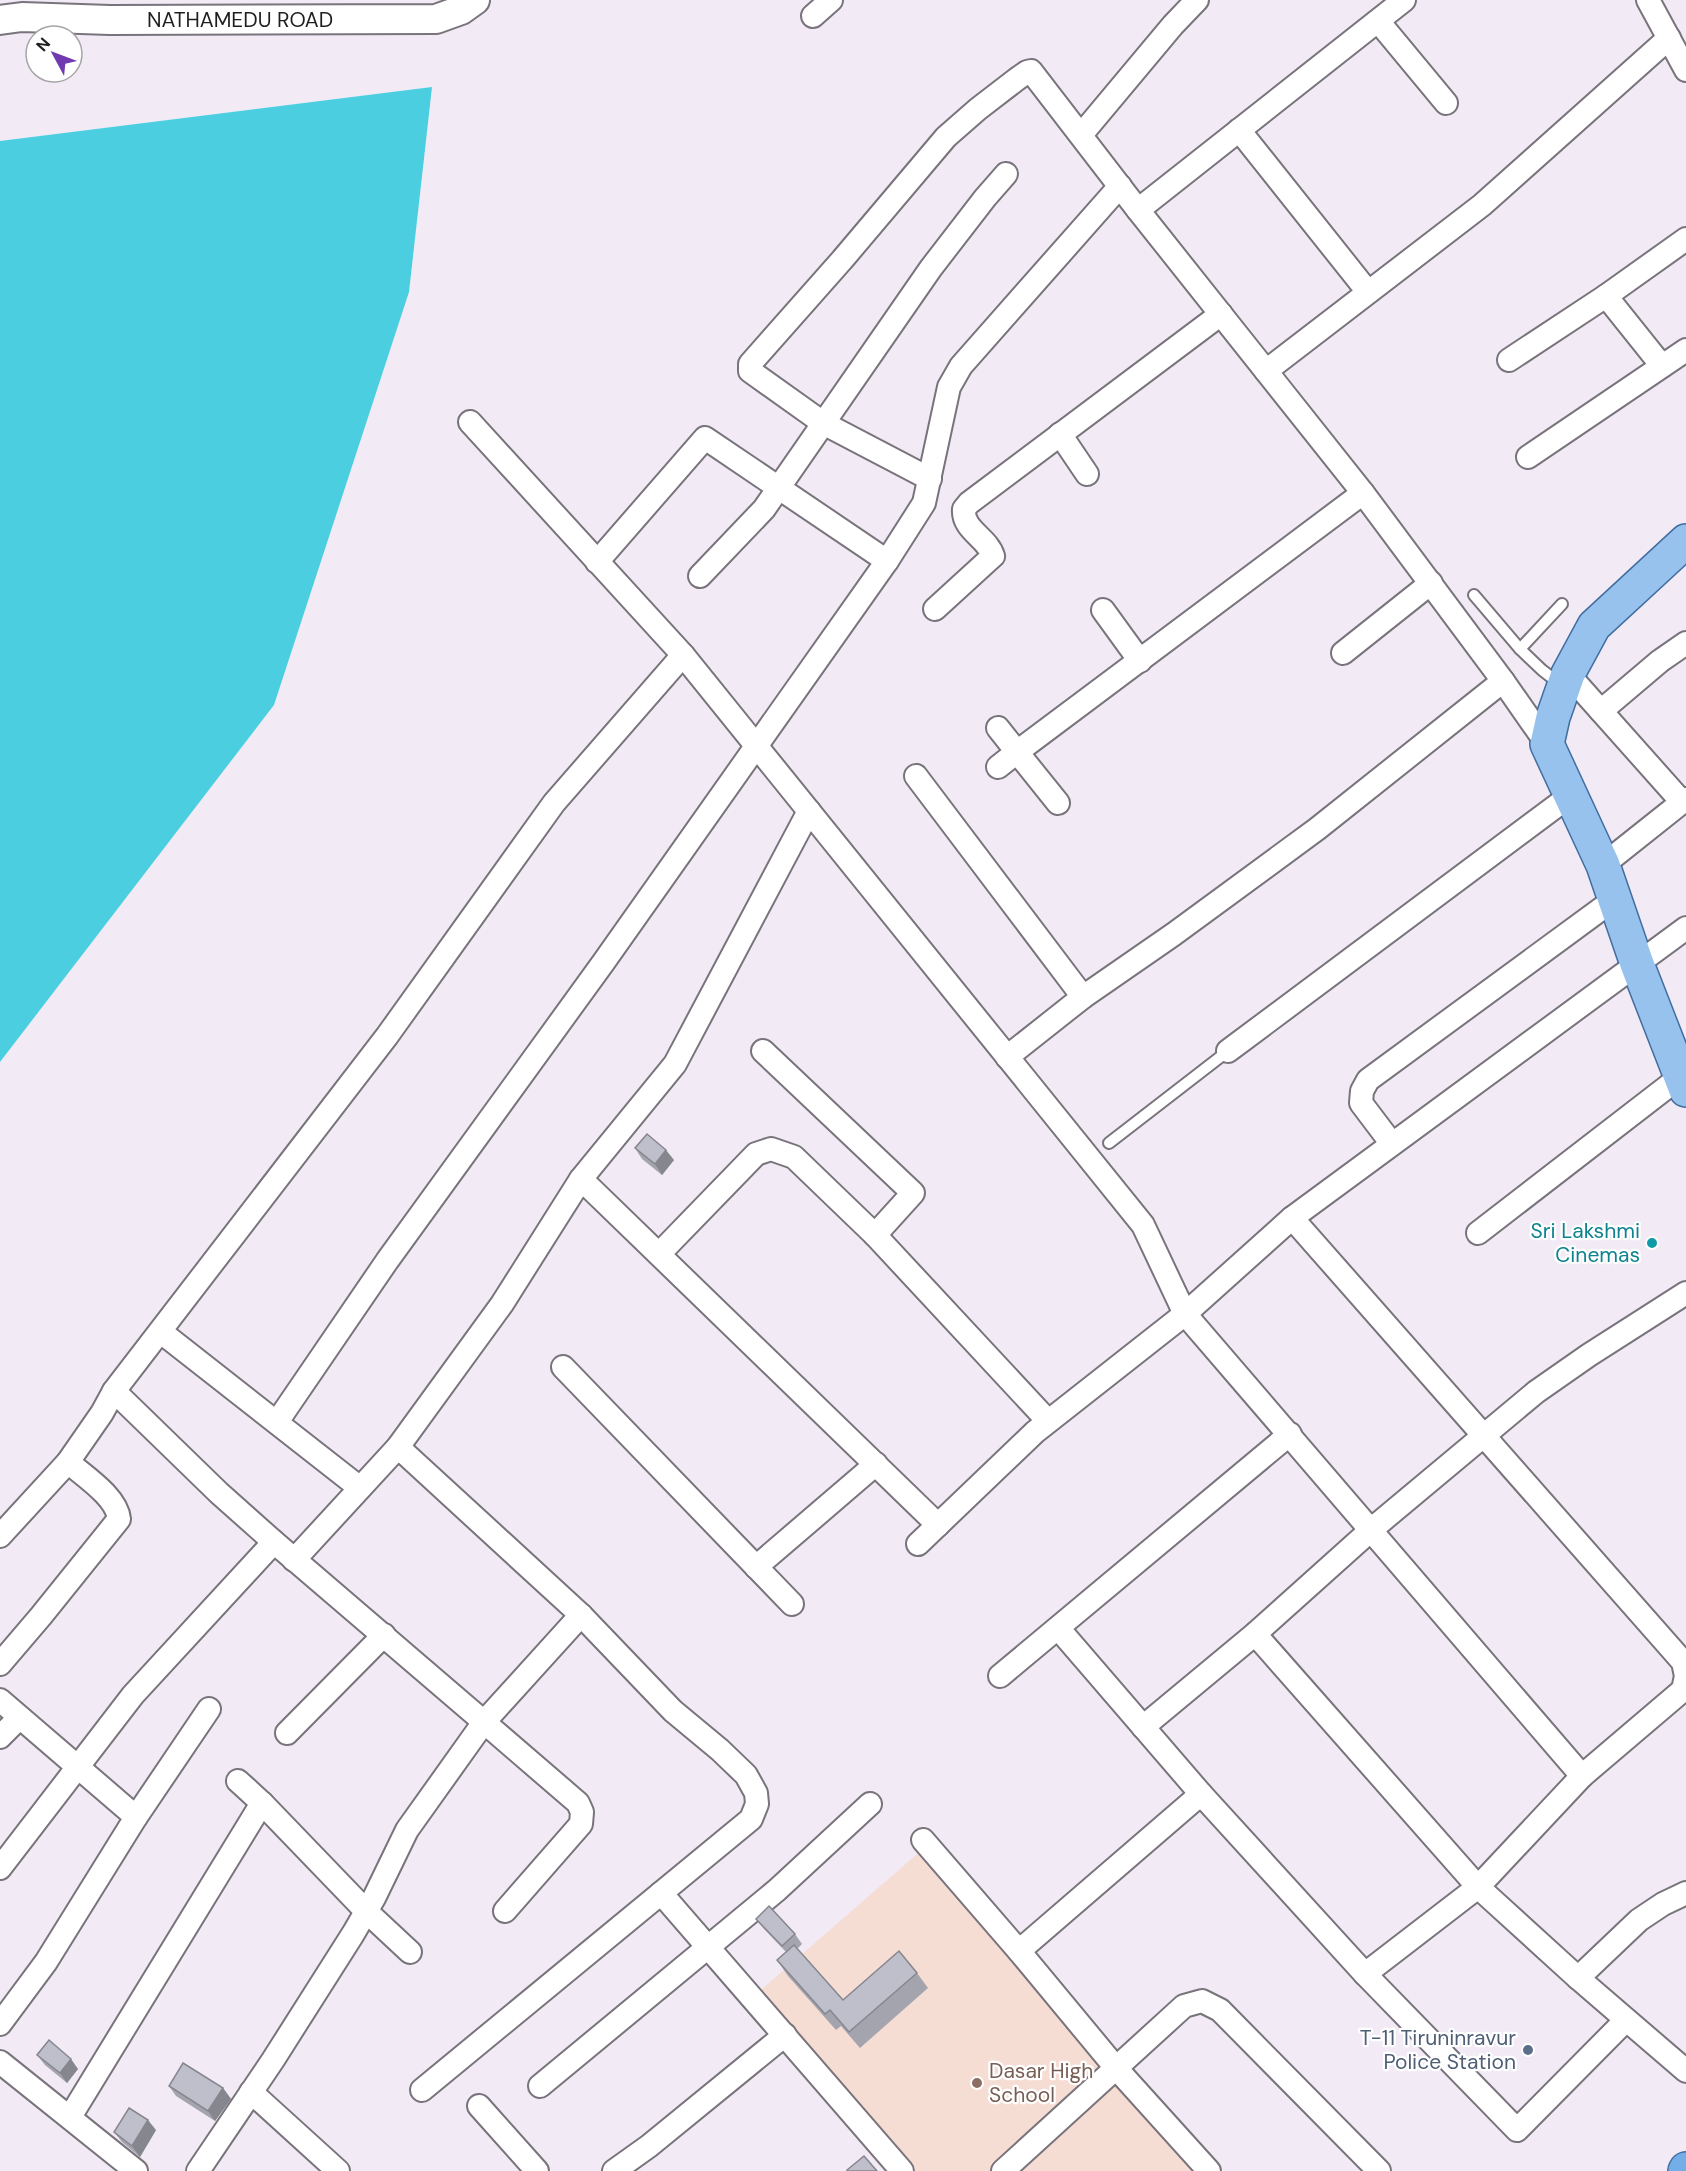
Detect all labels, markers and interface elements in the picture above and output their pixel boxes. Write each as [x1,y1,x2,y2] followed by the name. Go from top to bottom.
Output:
[147,6,333,34] street label: NATHAMEDU ROAD
[24,24,84,84] north arrow
[31,33,55,56] text: N
[1531,1217,1640,1269] place label: Sri Lakshmi Cinemas
[1645,1236,1659,1250] marker: Sri Lakshmi Cinemas
[1360,2024,1516,2076] place label: T-11 Tiruninravur Police Station
[1521,2043,1535,2057] marker: T-11 Tiruninravur Police Station
[989,2057,1093,2109] place label: Dasar High School
[970,2076,984,2090] marker: Dasar High School

